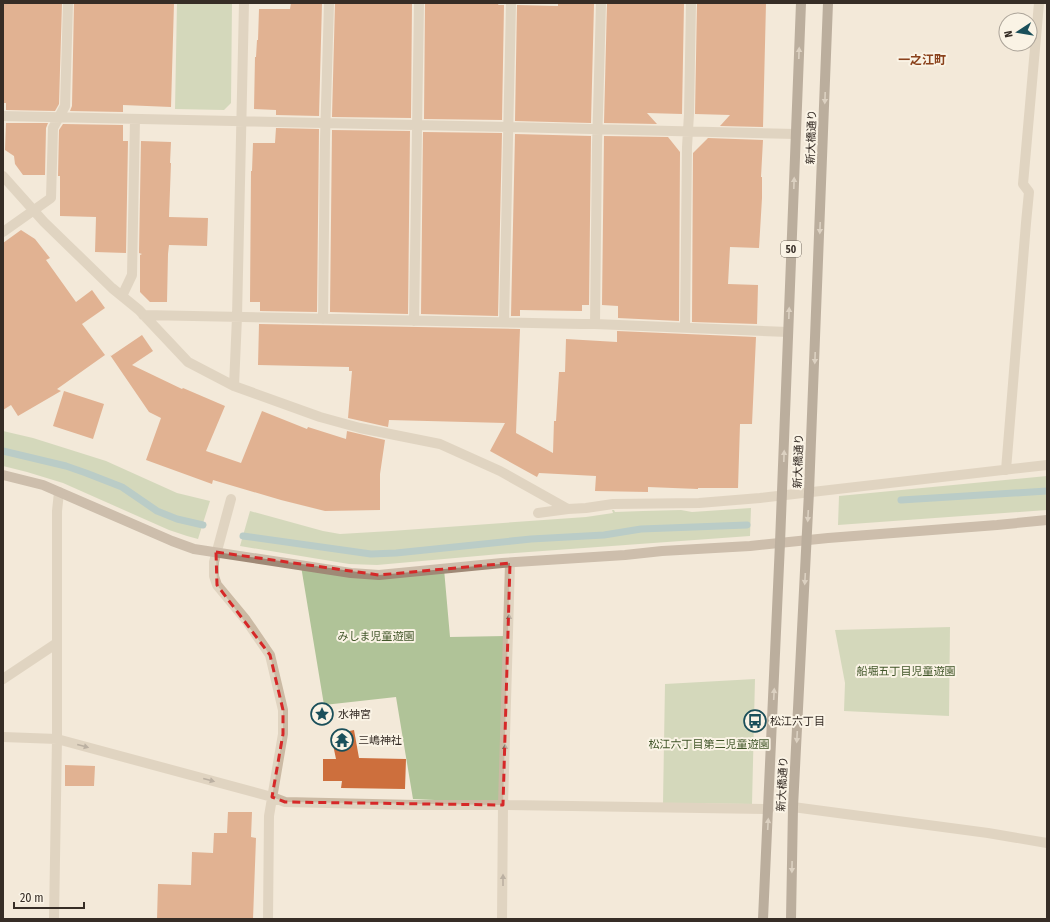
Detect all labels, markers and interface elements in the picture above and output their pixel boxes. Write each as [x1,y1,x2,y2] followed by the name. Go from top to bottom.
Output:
[998,12,1038,52] north arrow
[1002,29,1016,39] text: N
[796,46,802,59] one-way arrow
[898,53,946,67] district label: 一之江町
[821,92,828,104] one-way arrow
[804,109,819,165] street label: 新大橋通り
[791,176,797,189] one-way arrow
[816,222,823,234] one-way arrow
[781,241,801,257] road number: 50
[786,306,792,319] one-way arrow
[811,352,818,364] one-way arrow
[791,433,806,489] street label: 新大橋通り
[781,449,787,462] one-way arrow
[805,510,811,523] one-way arrow
[802,573,808,586] one-way arrow
[506,613,512,626] one-way arrow
[338,630,415,643] park label: みしま児童遊園
[857,665,956,678] park label: 船堀五丁目児童遊園
[770,688,777,700] one-way arrow
[309,701,335,727] place icon: 水神宮
[338,708,371,721] place label: 水神宮
[742,708,768,734] bus stop icon: 松江六丁目
[770,715,825,728] place label: 松江六丁目
[329,727,355,753] temple icon: 三嶋神社
[793,731,800,743] one-way arrow
[358,734,402,747] place label: 三嶋神社
[649,738,770,751] park label: 松江六丁目第二児童遊園
[77,743,89,749] one-way arrow
[502,743,508,756] one-way arrow
[775,756,790,812] street label: 新大橋通り
[203,777,215,783] one-way arrow
[765,817,771,830] one-way arrow
[789,861,795,874] one-way arrow
[500,873,506,886] one-way arrow
[14,884,84,910] scale bar
[20,891,44,905] text: 20 m

